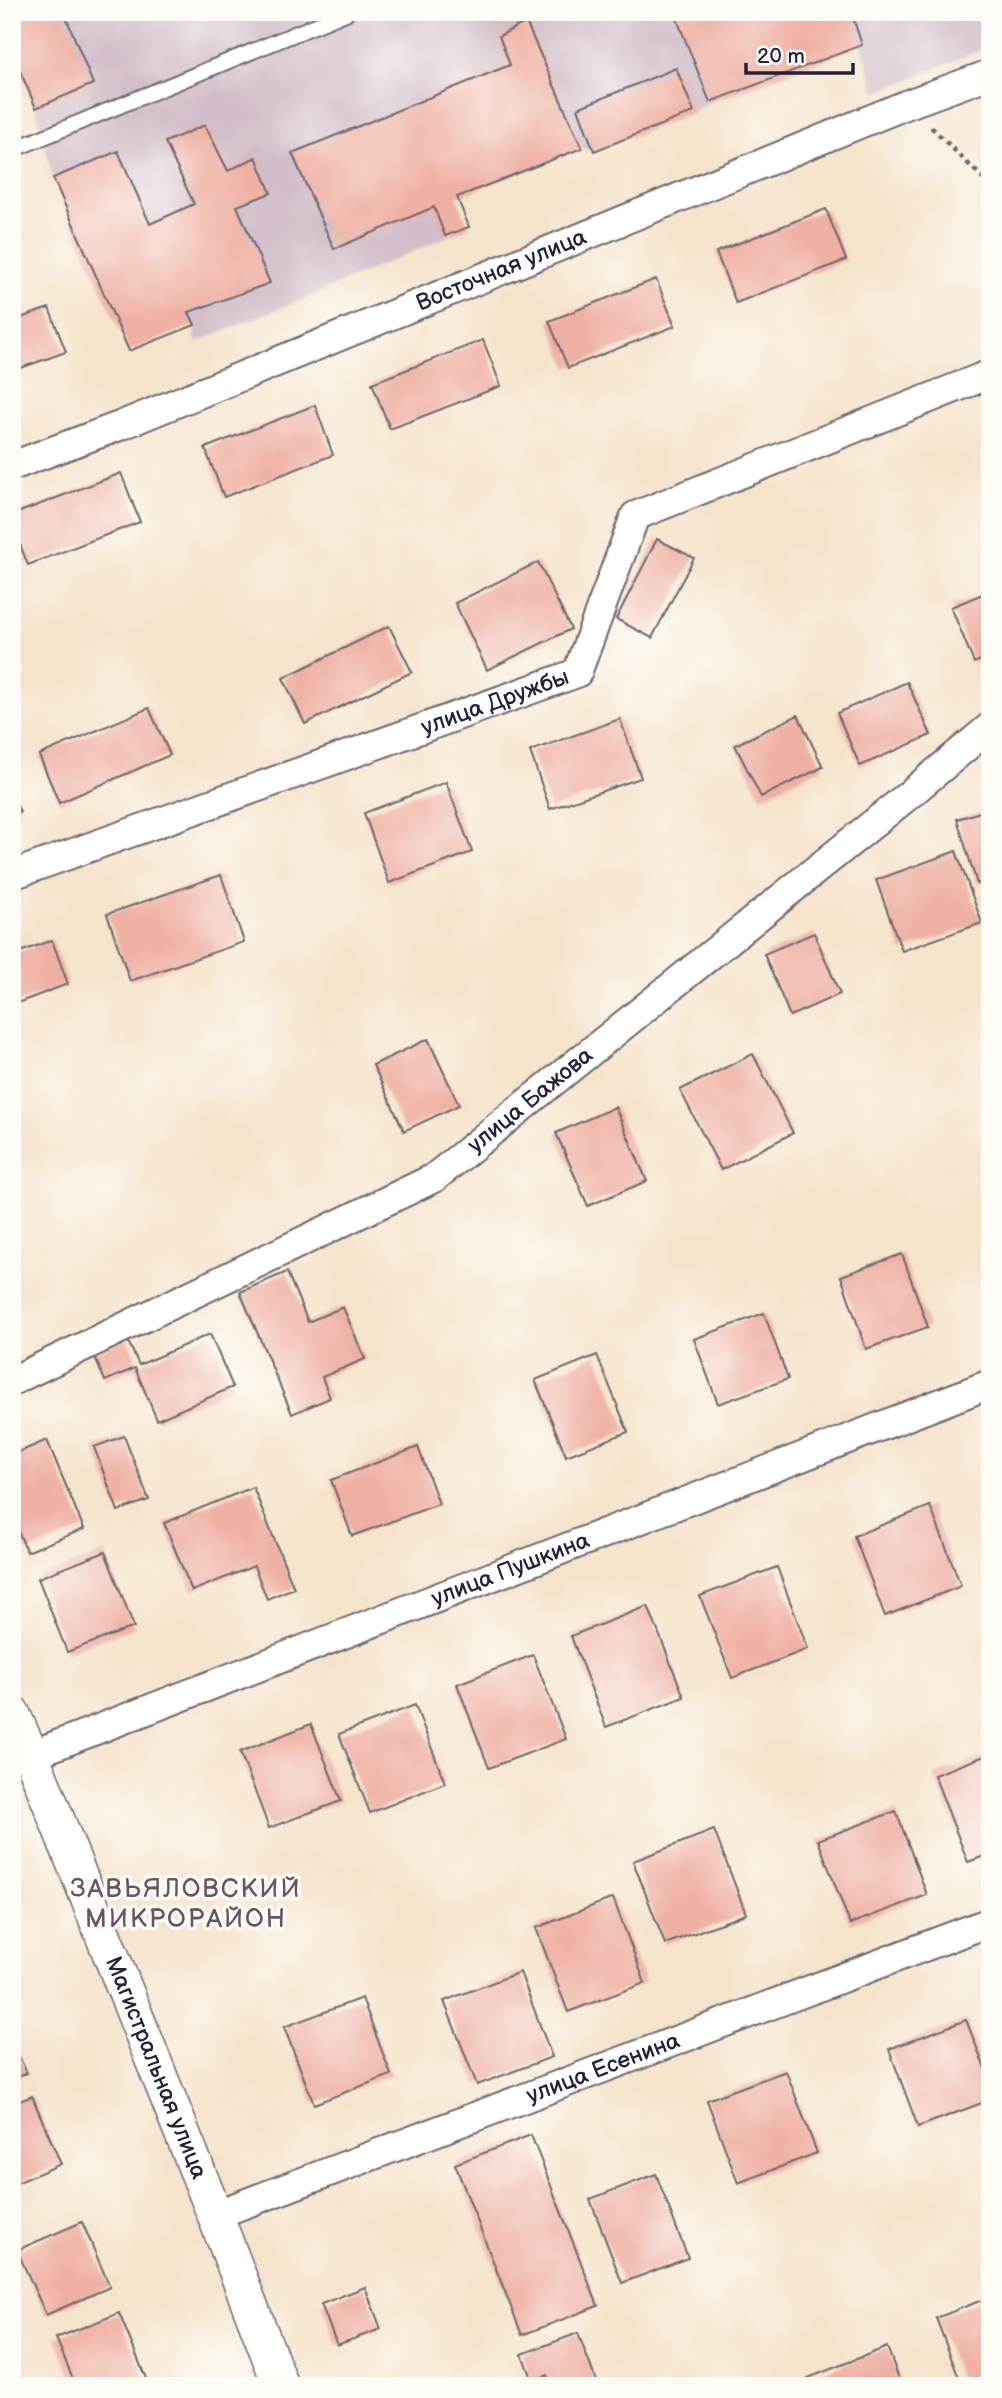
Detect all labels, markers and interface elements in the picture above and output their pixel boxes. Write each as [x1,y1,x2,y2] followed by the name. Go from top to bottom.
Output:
[746,32,853,76] scale bar
[757,44,805,69] text: 20 m
[412,223,591,317] street label: Восточная улица
[417,663,573,742] street label: улица Дружбы
[462,1041,599,1159] street label: улица Бажова
[427,1526,594,1613] street label: улица Пушкина
[70,1874,302,1935] district label: ЗАВЬЯЛОВСКИЙ МИКРОРАЙОН
[99,1953,213,2183] street label: Магистральная улица
[523,2026,684,2110] street label: улица Есенина

